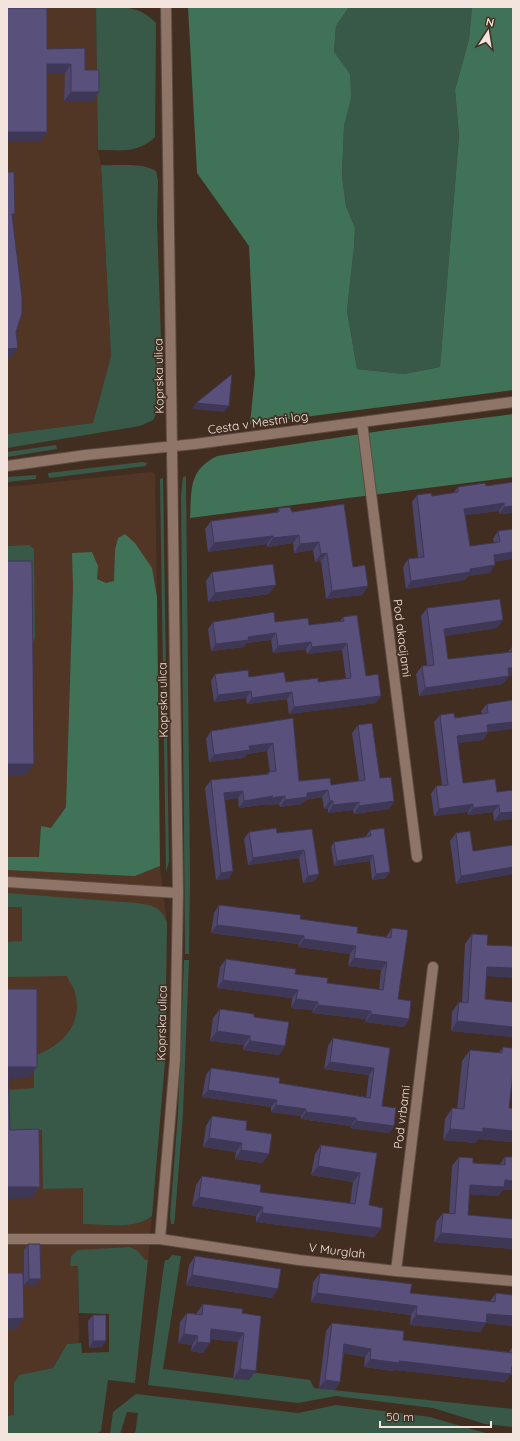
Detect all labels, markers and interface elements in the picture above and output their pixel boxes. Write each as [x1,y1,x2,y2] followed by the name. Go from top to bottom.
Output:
[468,12,508,52] north arrow
[485,15,495,30] text: N
[150,338,167,414] street label: Koprska ulica
[207,408,309,437] street label: Cesta v Mestni log
[390,598,415,678] street label: Pod akacijami
[154,662,171,738] street label: Koprska ulica
[153,985,170,1061] street label: Koprska ulica
[390,1084,413,1150] street label: Pod vrbami
[308,1240,366,1261] street label: V Murglah
[380,1403,491,1429] scale bar
[386,1409,414,1424] text: 50 m

